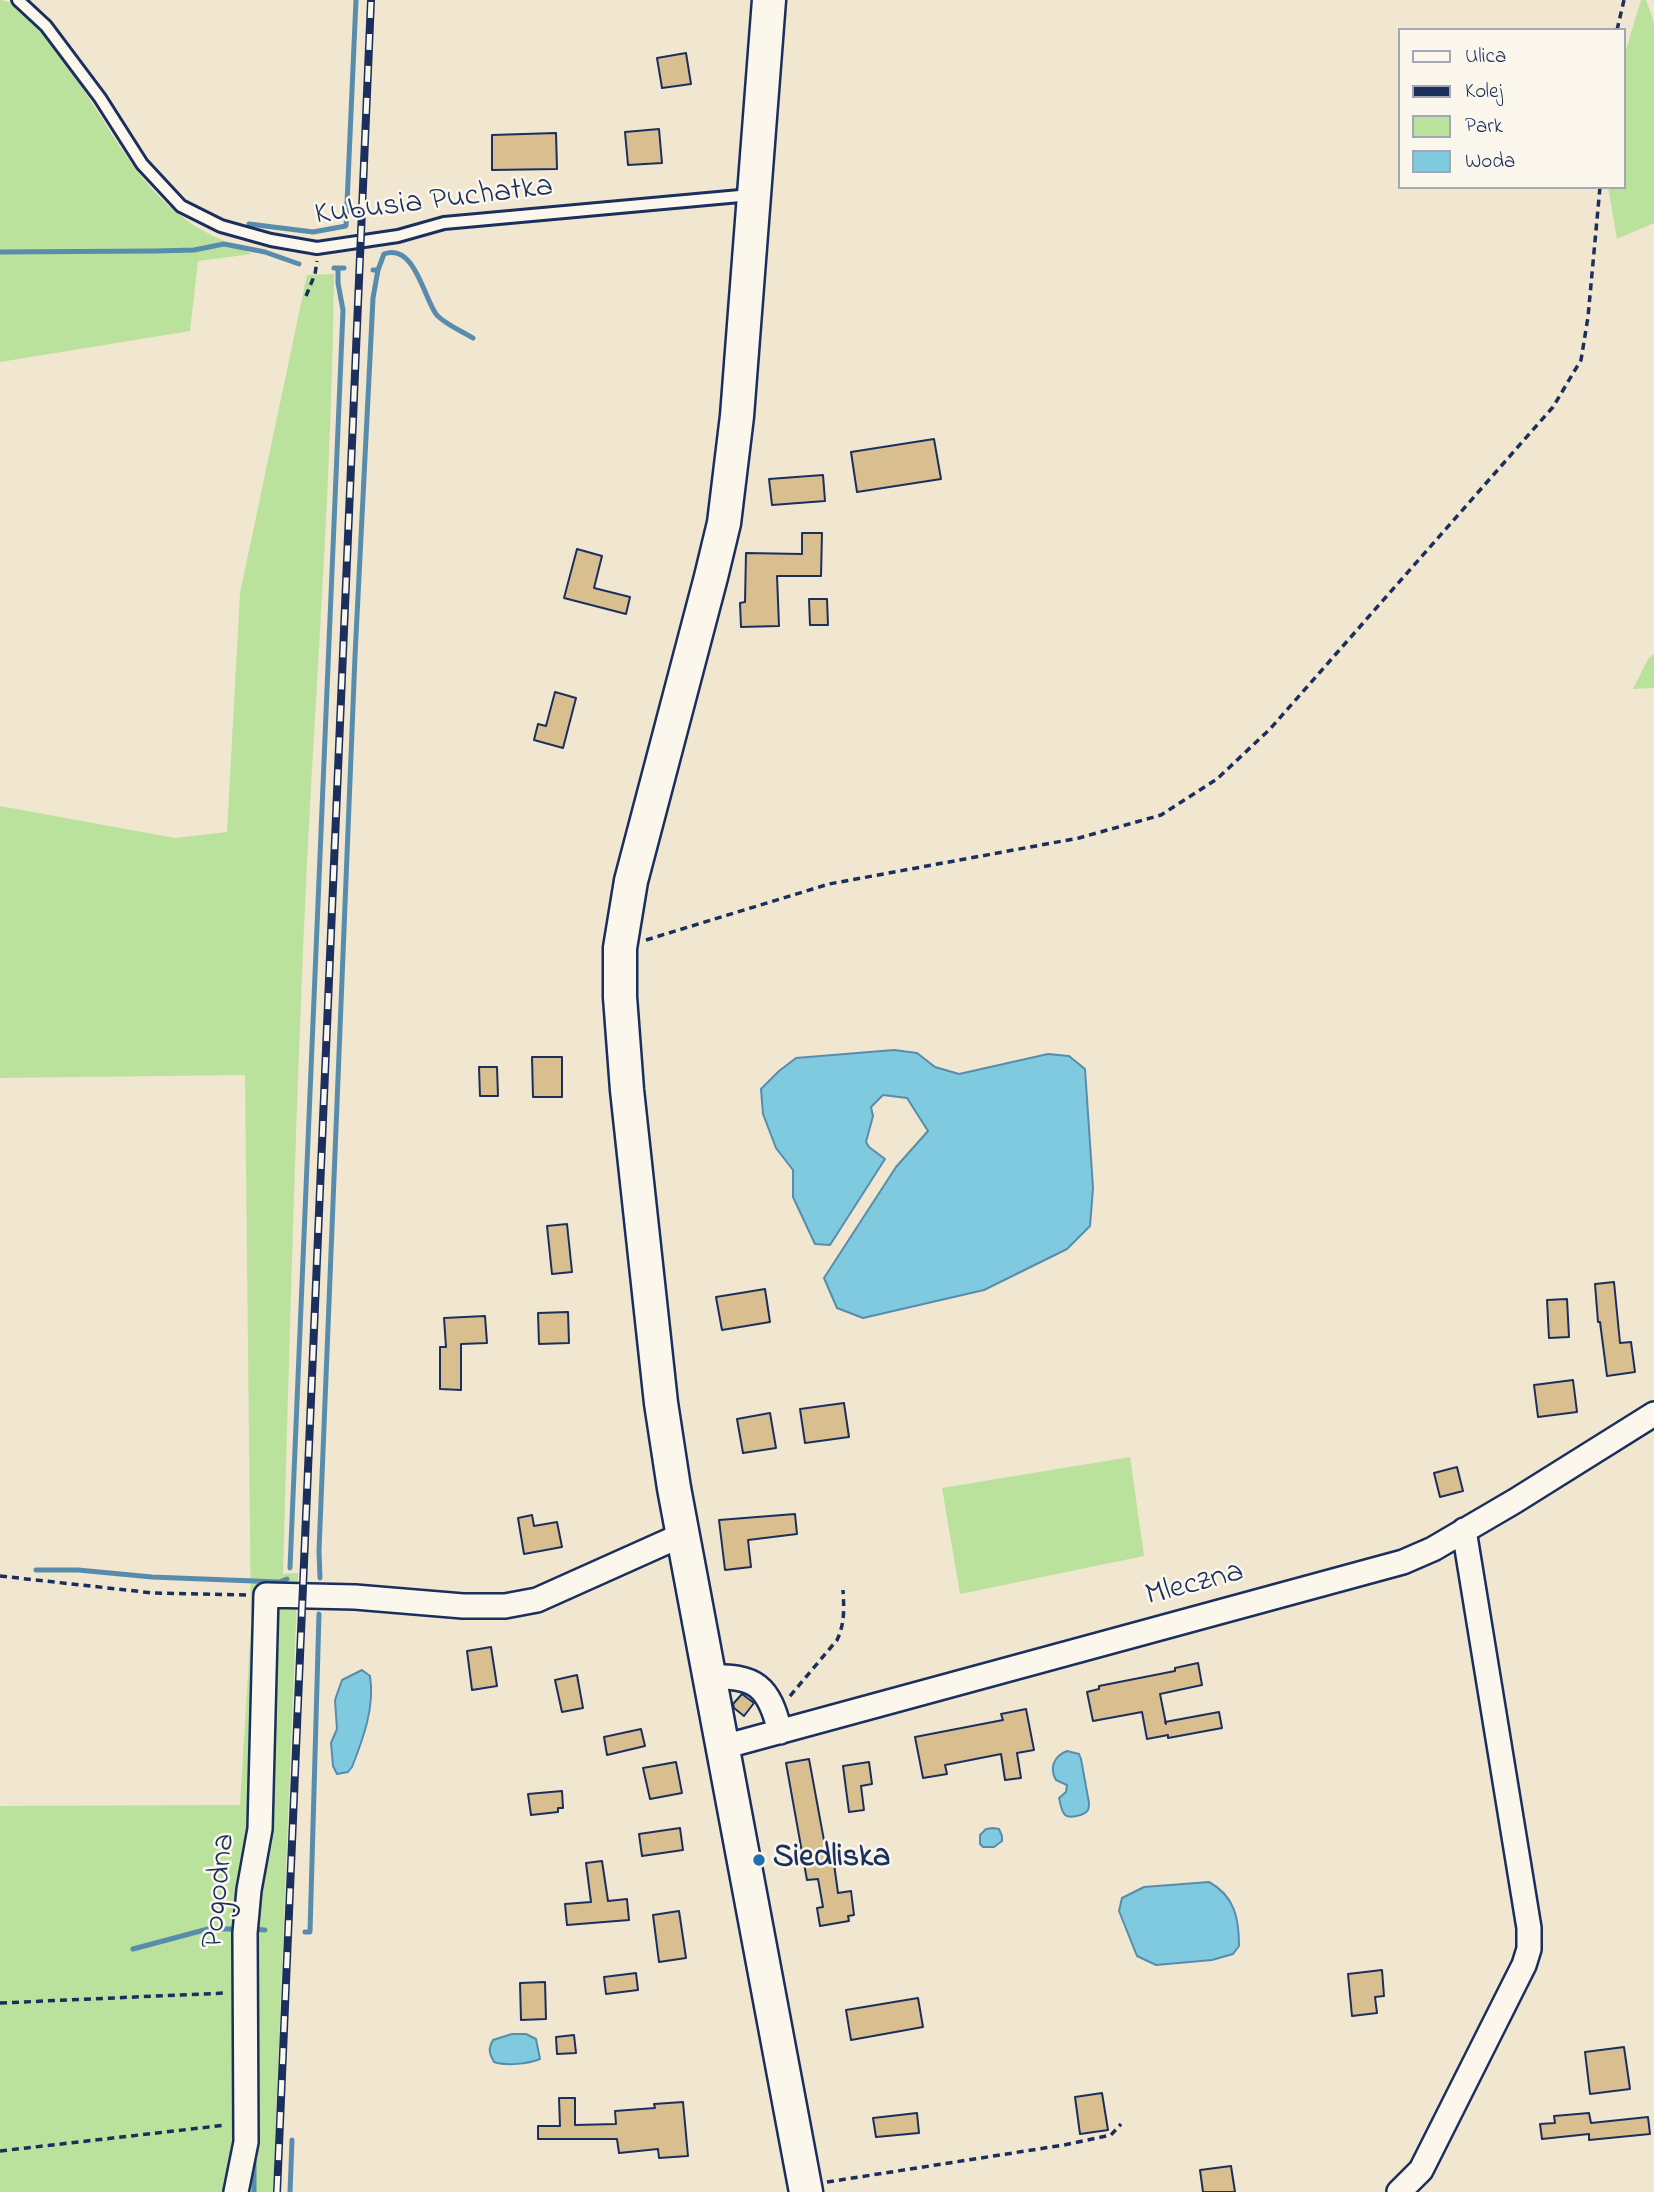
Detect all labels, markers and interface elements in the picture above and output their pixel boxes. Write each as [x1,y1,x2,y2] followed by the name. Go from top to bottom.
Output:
[1398,28,1626,189] legend
[1465,42,1506,72] text: Ulica
[1465,77,1503,107] text: Kolej
[1465,112,1503,142] text: Park
[1465,147,1515,177] text: Woda
[313,169,555,237] street label: Kubusia Puchatka
[1142,1555,1248,1617] street label: Mleczna
[196,1832,246,1950] street label: Pogodna
[773,1841,890,1879] place label: Siedliska
[751,1852,767,1868] marker: Siedliska

